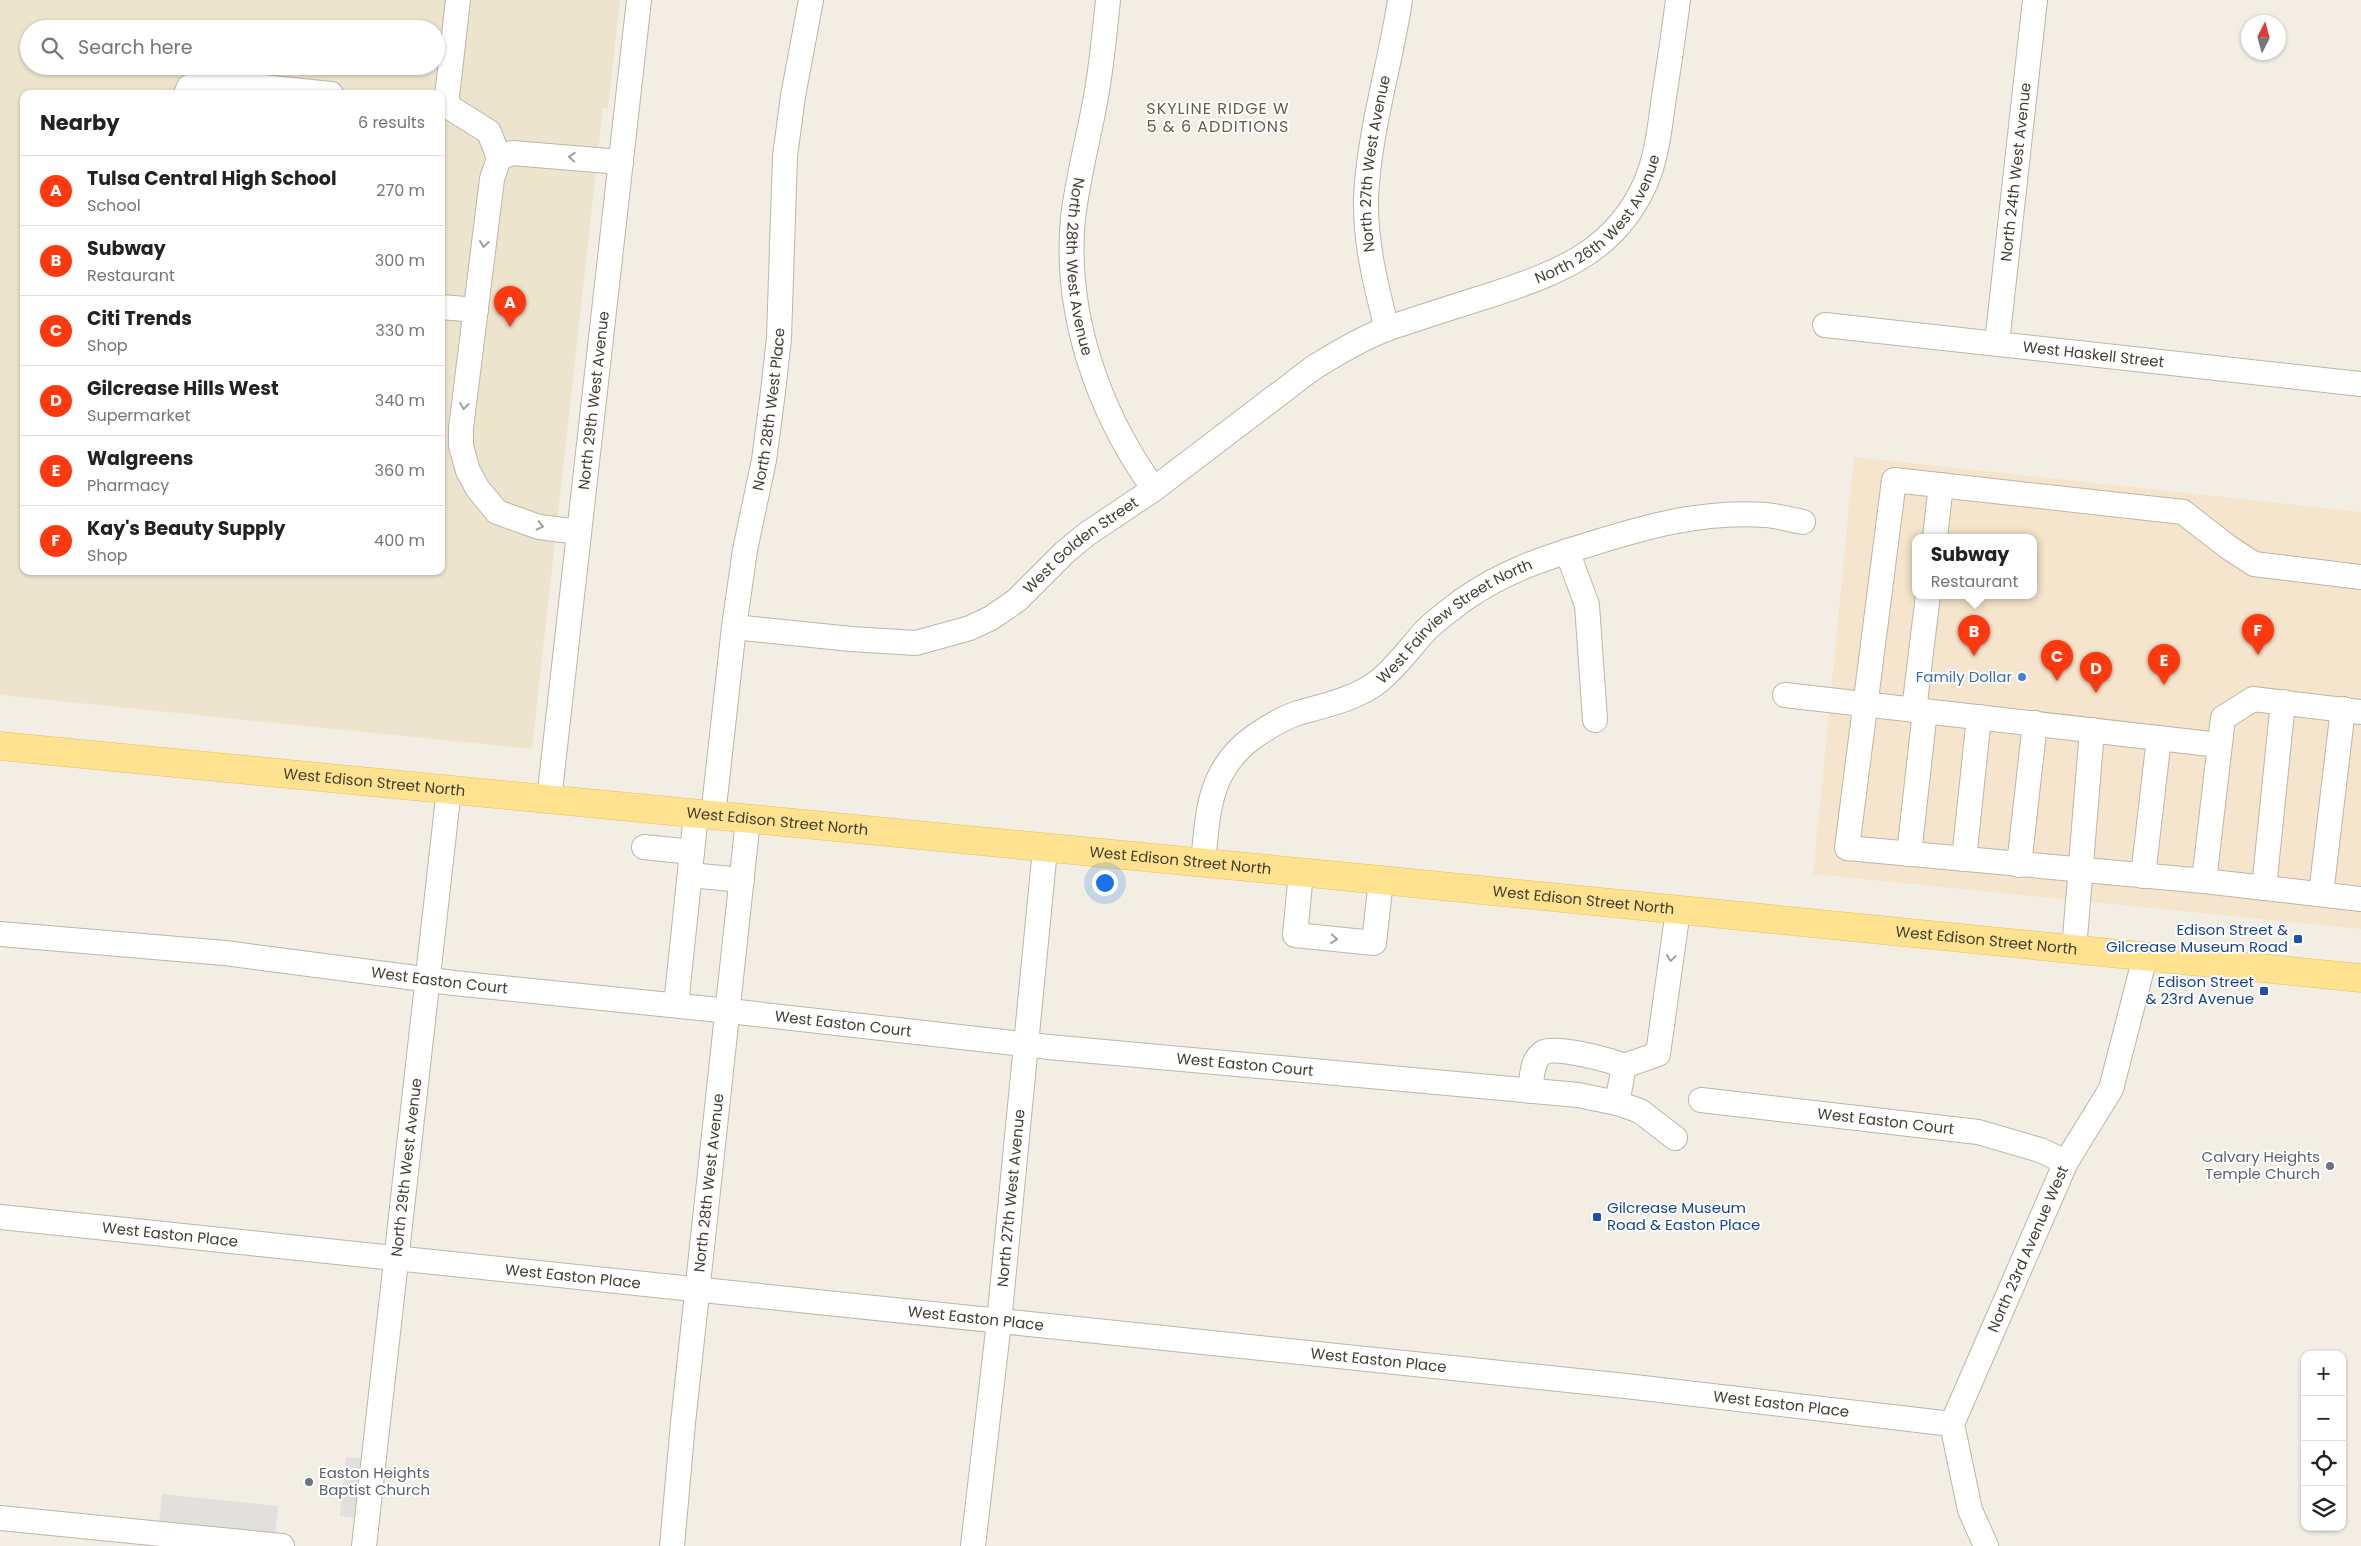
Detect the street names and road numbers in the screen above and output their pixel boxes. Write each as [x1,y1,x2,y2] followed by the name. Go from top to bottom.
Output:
[1355,73,1395,254] street label: North 27th West Avenue
[1995,82,2036,262] street label: North 24th West Avenue
[1532,152,1664,288] street label: North 26th West Avenue
[1062,176,1098,358] street label: North 28th West Avenue
[573,310,614,491] street label: North 29th West Avenue
[747,327,789,492] street label: North 28th West Place
[2022,336,2165,372] street label: West Haskell Street
[1018,492,1142,598] street label: West Golden Street
[1372,553,1535,689] street label: West Fairview Street North
[282,763,466,801] street label: West Edison Street North
[685,802,869,840] street label: West Edison Street North
[1089,841,1272,879] street label: West Edison Street North
[1492,880,1676,919] street label: West Edison Street North
[1895,921,2079,960] street label: West Edison Street North
[370,961,509,998] street label: West Easton Court
[774,1005,913,1041] street label: West Easton Court
[1176,1048,1314,1081] street label: West Easton Court
[386,1077,426,1258] street label: North 29th West Avenue
[688,1092,728,1273] street label: North 28th West Avenue
[1816,1103,1955,1139] street label: West Easton Court
[991,1108,1030,1288] street label: North 27th West Avenue
[1982,1162,2073,1336] street label: North 23rd Avenue West
[101,1217,239,1252] street label: West Easton Place
[504,1259,642,1294] street label: West Easton Place
[907,1300,1045,1335] street label: West Easton Place
[1310,1342,1448,1377] street label: West Easton Place
[1712,1385,1850,1422] street label: West Easton Place

